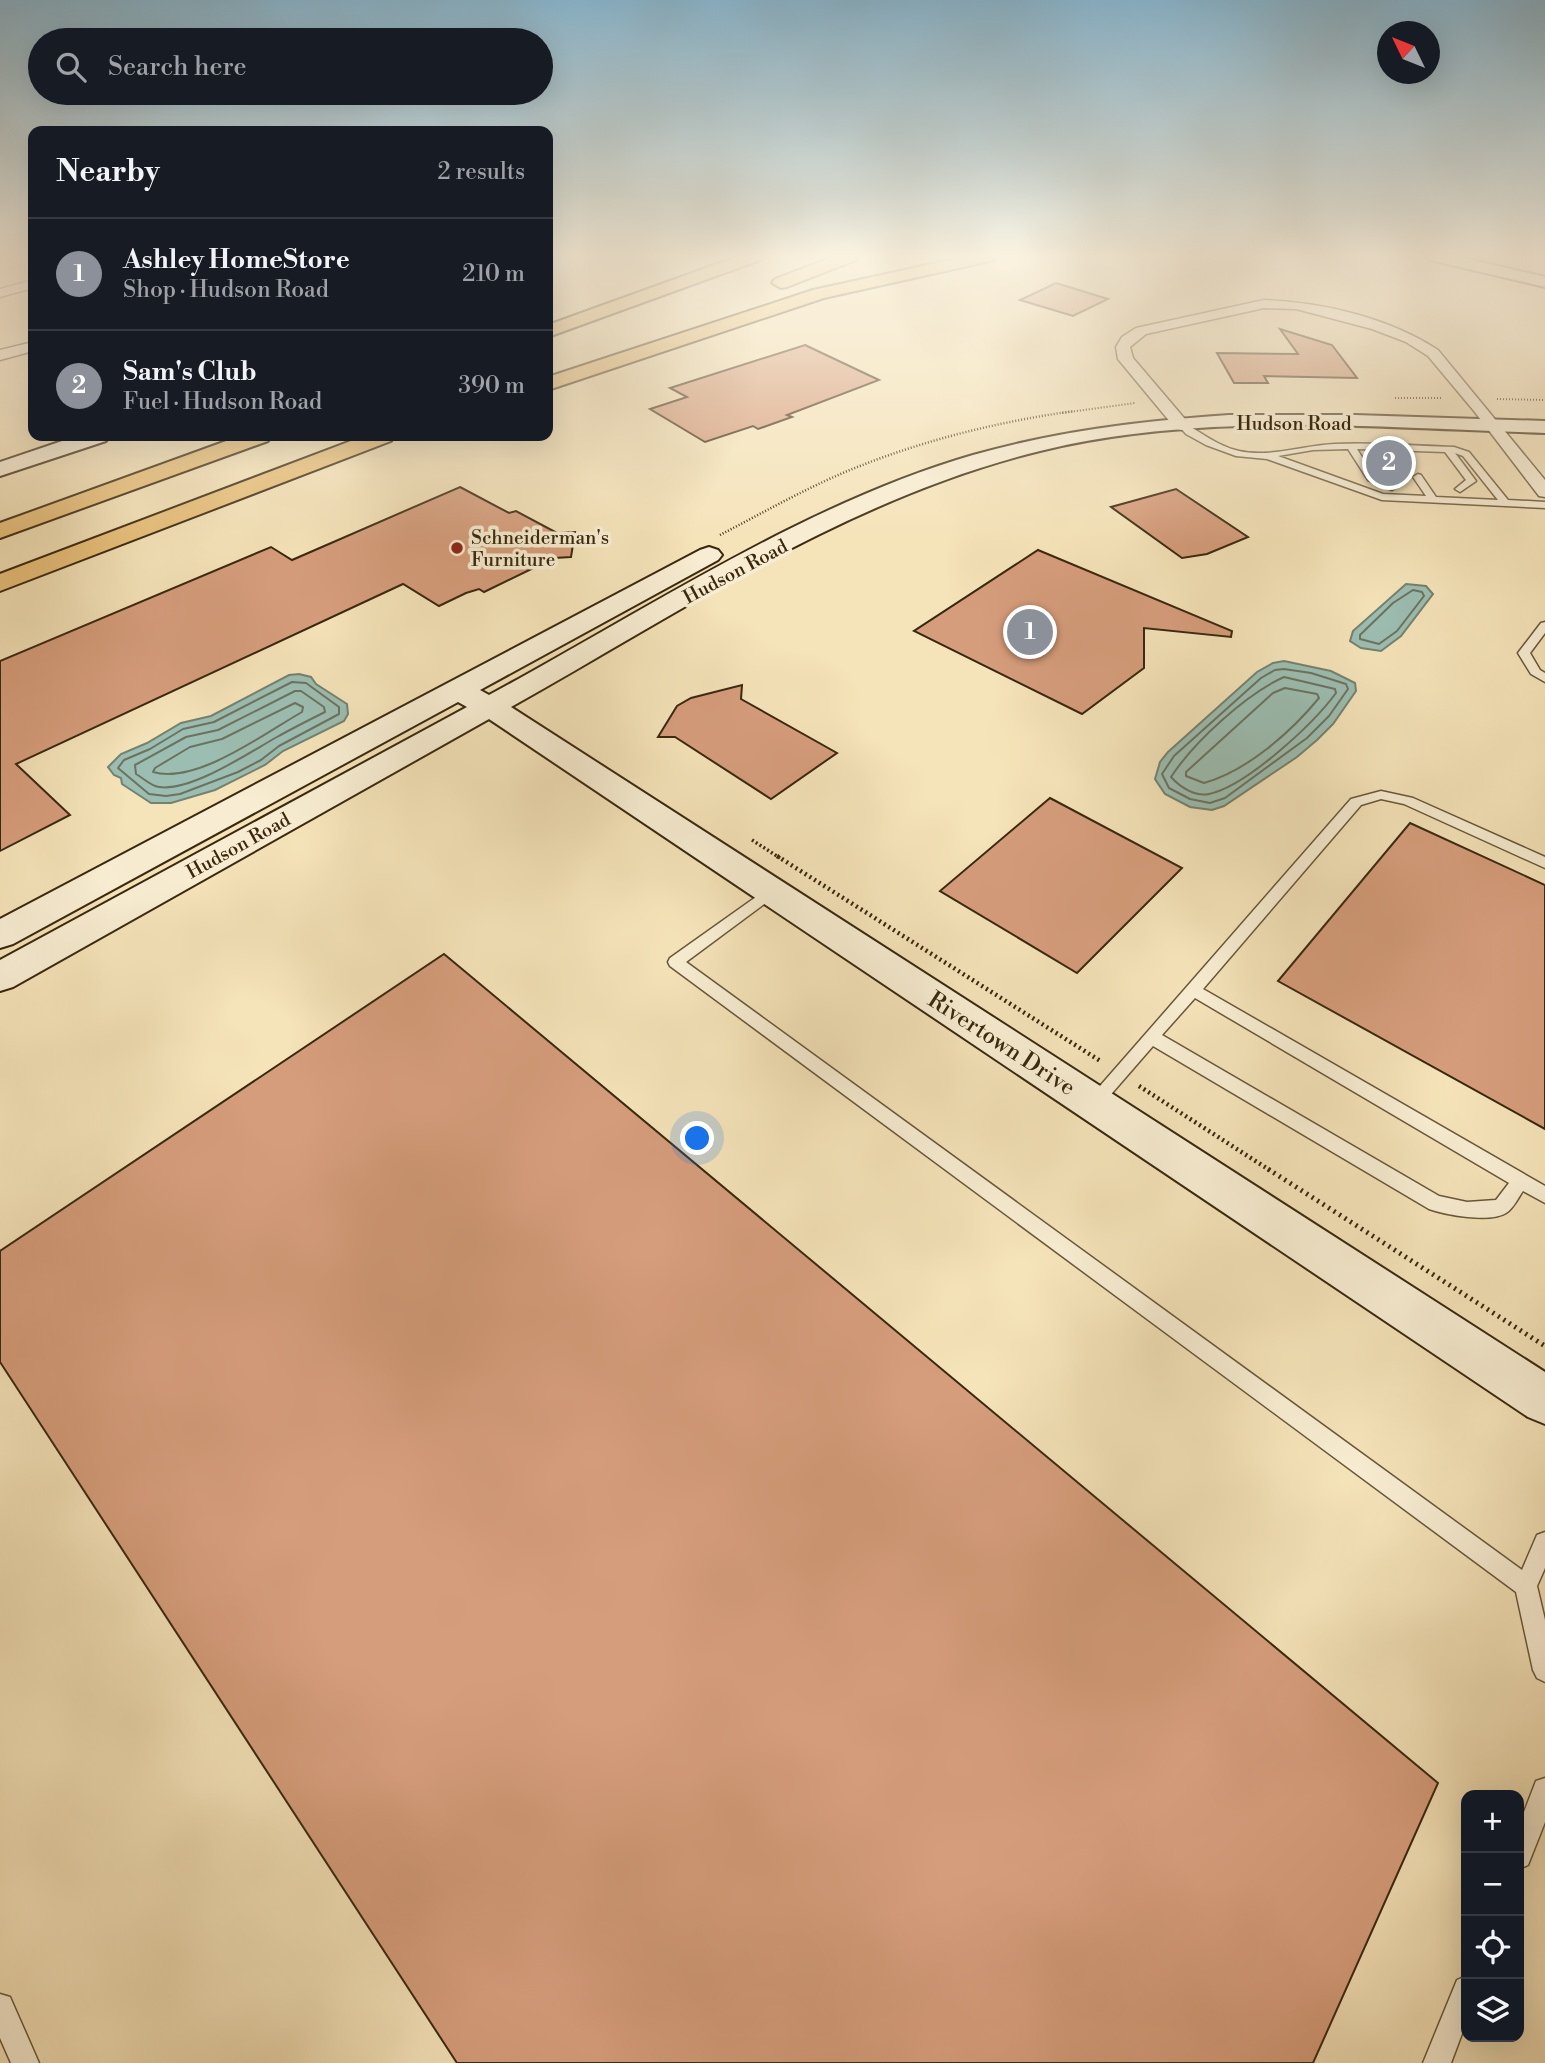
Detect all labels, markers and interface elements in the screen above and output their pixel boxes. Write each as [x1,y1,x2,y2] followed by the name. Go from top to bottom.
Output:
[1377,21,1440,84] north arrow
[28,28,553,105] search box
[52,48,90,86] icon: search
[108,51,247,83] text: Search here
[56,153,160,191] text: Nearby
[438,158,525,186] text: 2 results
[123,244,350,276] text: Ashley HomeStore
[73,260,85,288] text: 1
[462,260,525,288] text: 210 m
[123,276,329,304] text: Shop · Hudson Road
[123,356,257,388] text: Sam's Club
[72,372,86,400] text: 2
[458,372,525,400] text: 390 m
[123,388,322,416] text: Fuel · Hudson Road
[1236,412,1352,436] street label: Hudson Road
[1366,437,1412,489] pin: 2
[471,526,609,572] place label: Schneiderman's Furniture
[679,534,792,610] street label: Hudson Road
[449,540,465,556] marker: Schneiderman's Furniture
[1007,606,1053,658] pin: 1
[182,807,295,884] street label: Hudson Road
[923,986,1080,1102] street label: Rivertown Drive
[680,1121,714,1155] your location
[1461,1790,1524,2042] map controls
[1461,1790,1524,1853] button: +
[1461,1853,1524,1916] button: −
[1461,1916,1524,1979] button: locate
[1461,1979,1524,2042] button: layers

